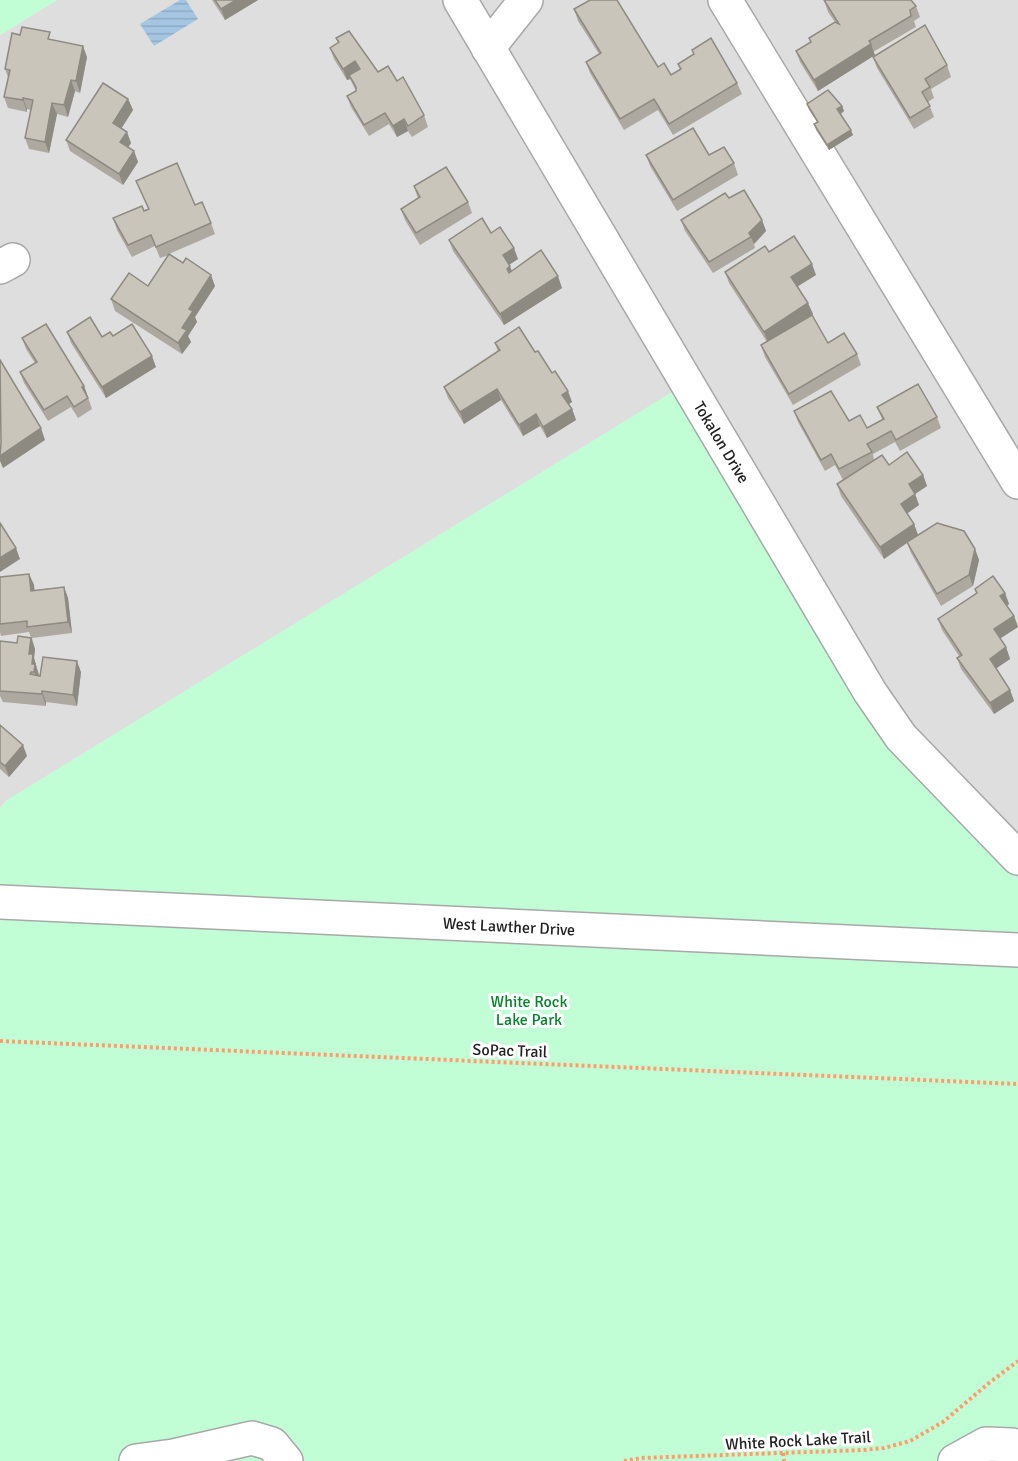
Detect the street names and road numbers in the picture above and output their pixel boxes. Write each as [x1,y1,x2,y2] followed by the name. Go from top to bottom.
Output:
[689,398,753,487] street label: Tokalon Drive
[442,914,576,940] street label: West Lawther Drive
[472,1040,548,1062] street label: SoPac Trail
[725,1427,872,1455] street label: White Rock Lake Trail

